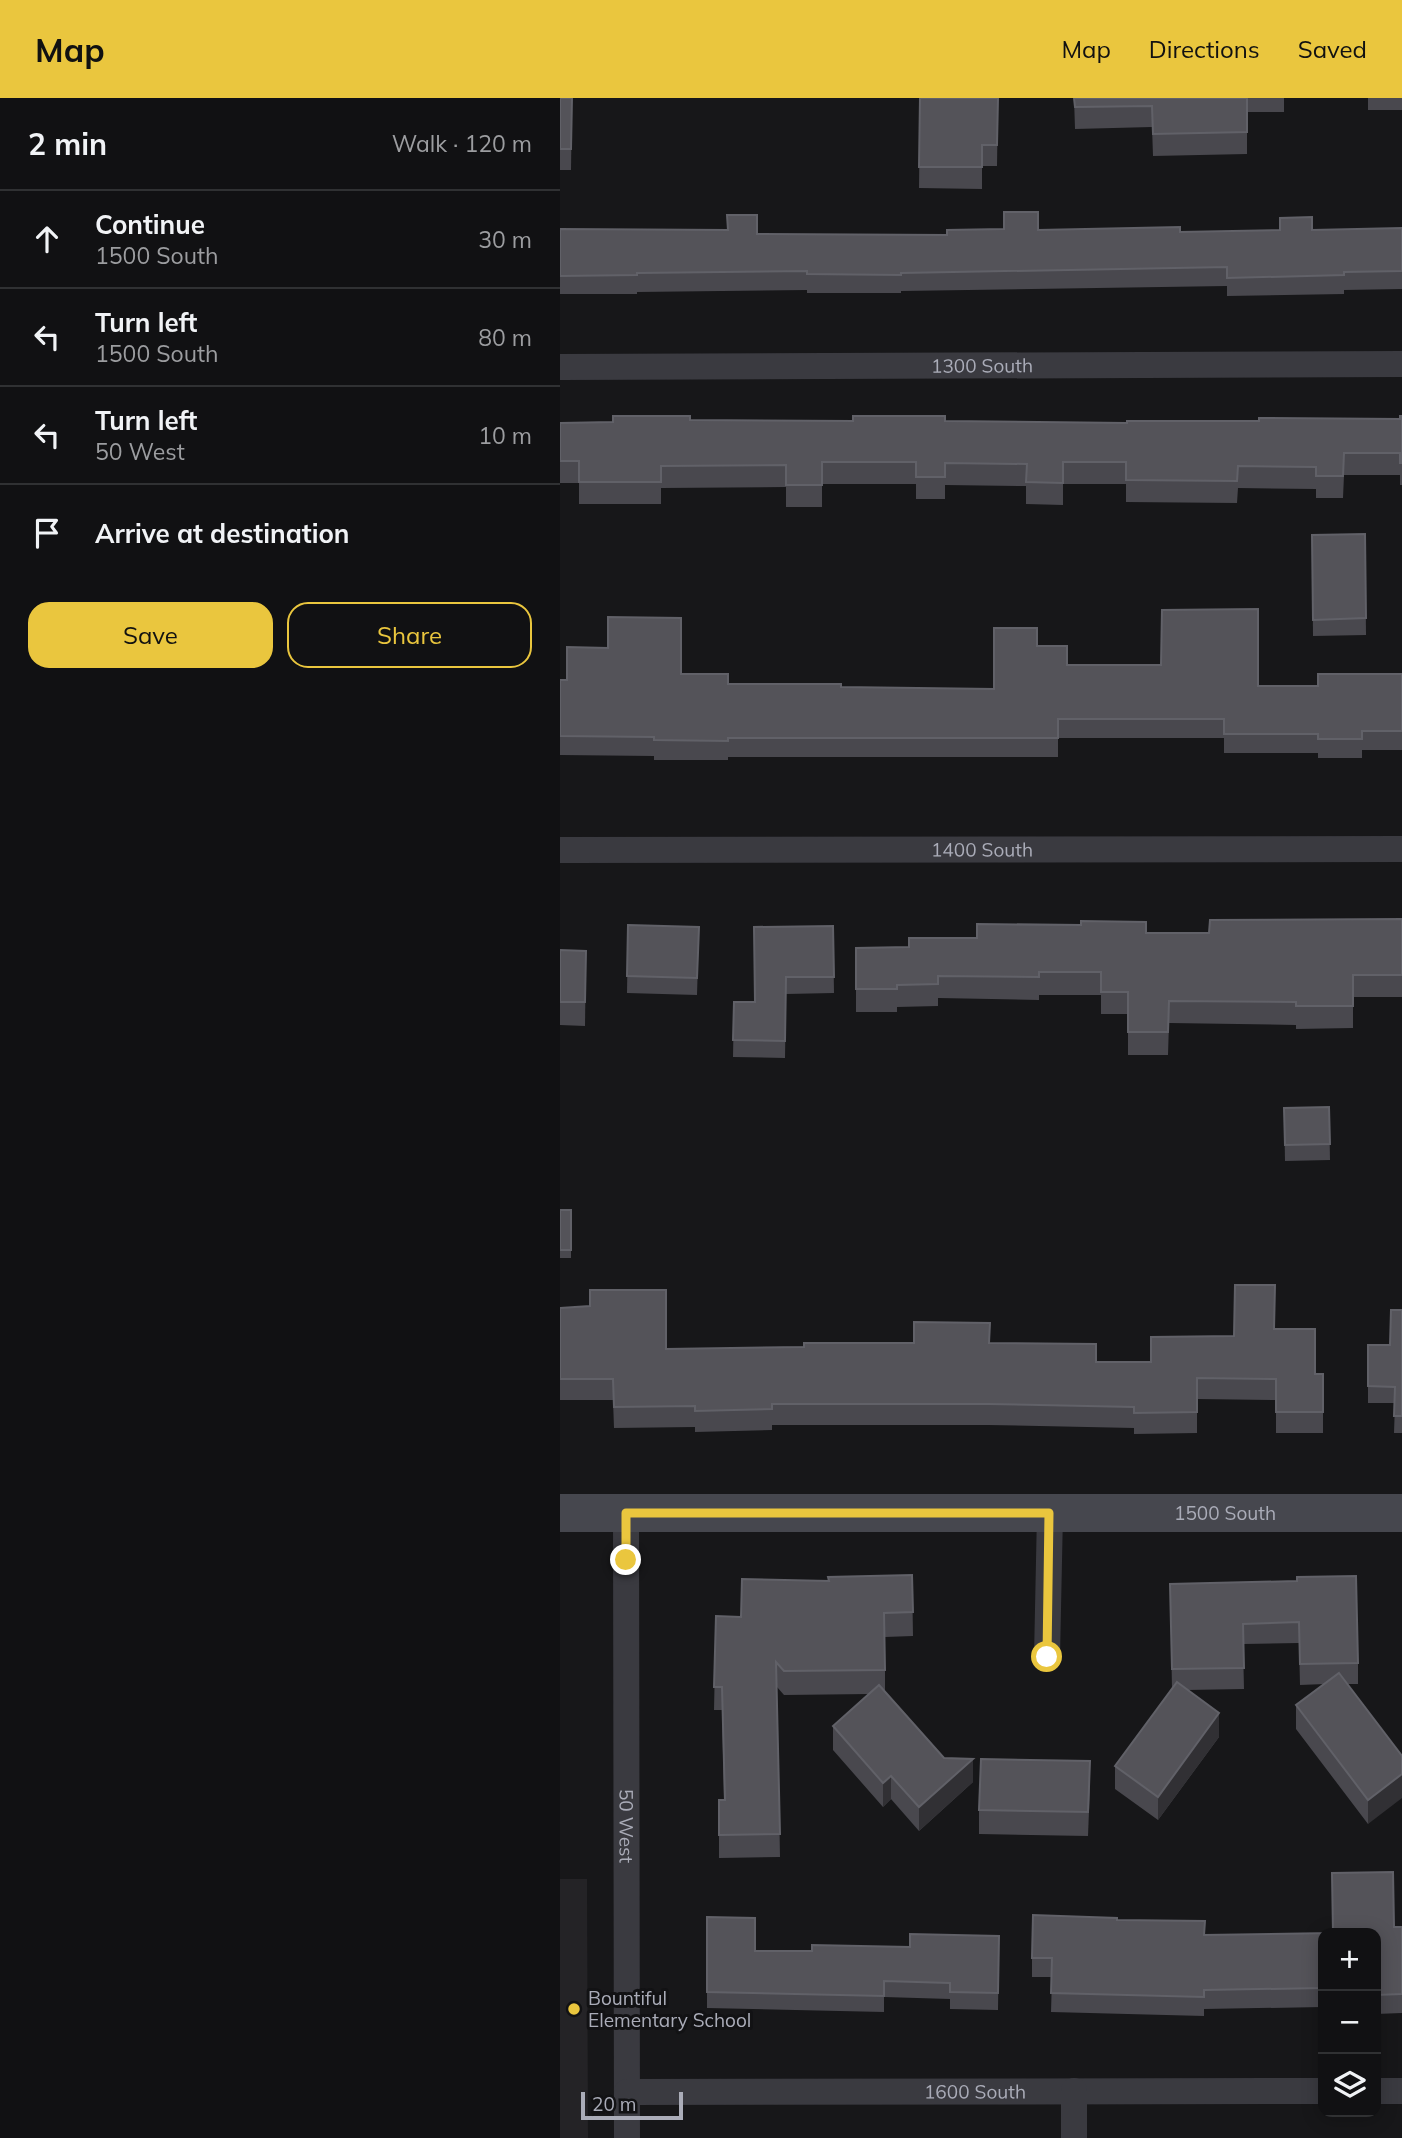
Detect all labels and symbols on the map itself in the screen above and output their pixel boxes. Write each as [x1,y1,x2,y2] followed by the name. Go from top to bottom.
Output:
[931,353,1033,378] street label: 1300 South
[931,837,1033,862] street label: 1400 South
[1174,1501,1276,1525] street label: 1500 South
[610,1544,641,1575] route end
[1031,1641,1062,1672] route start
[614,1789,639,1863] street label: 50 West
[588,1986,751,2032] place label: Bountiful Elementary School
[566,2001,582,2017] marker: Bountiful Elementary School
[924,2079,1026,2104] street label: 1600 South
[581,2089,682,2121] scale bar

